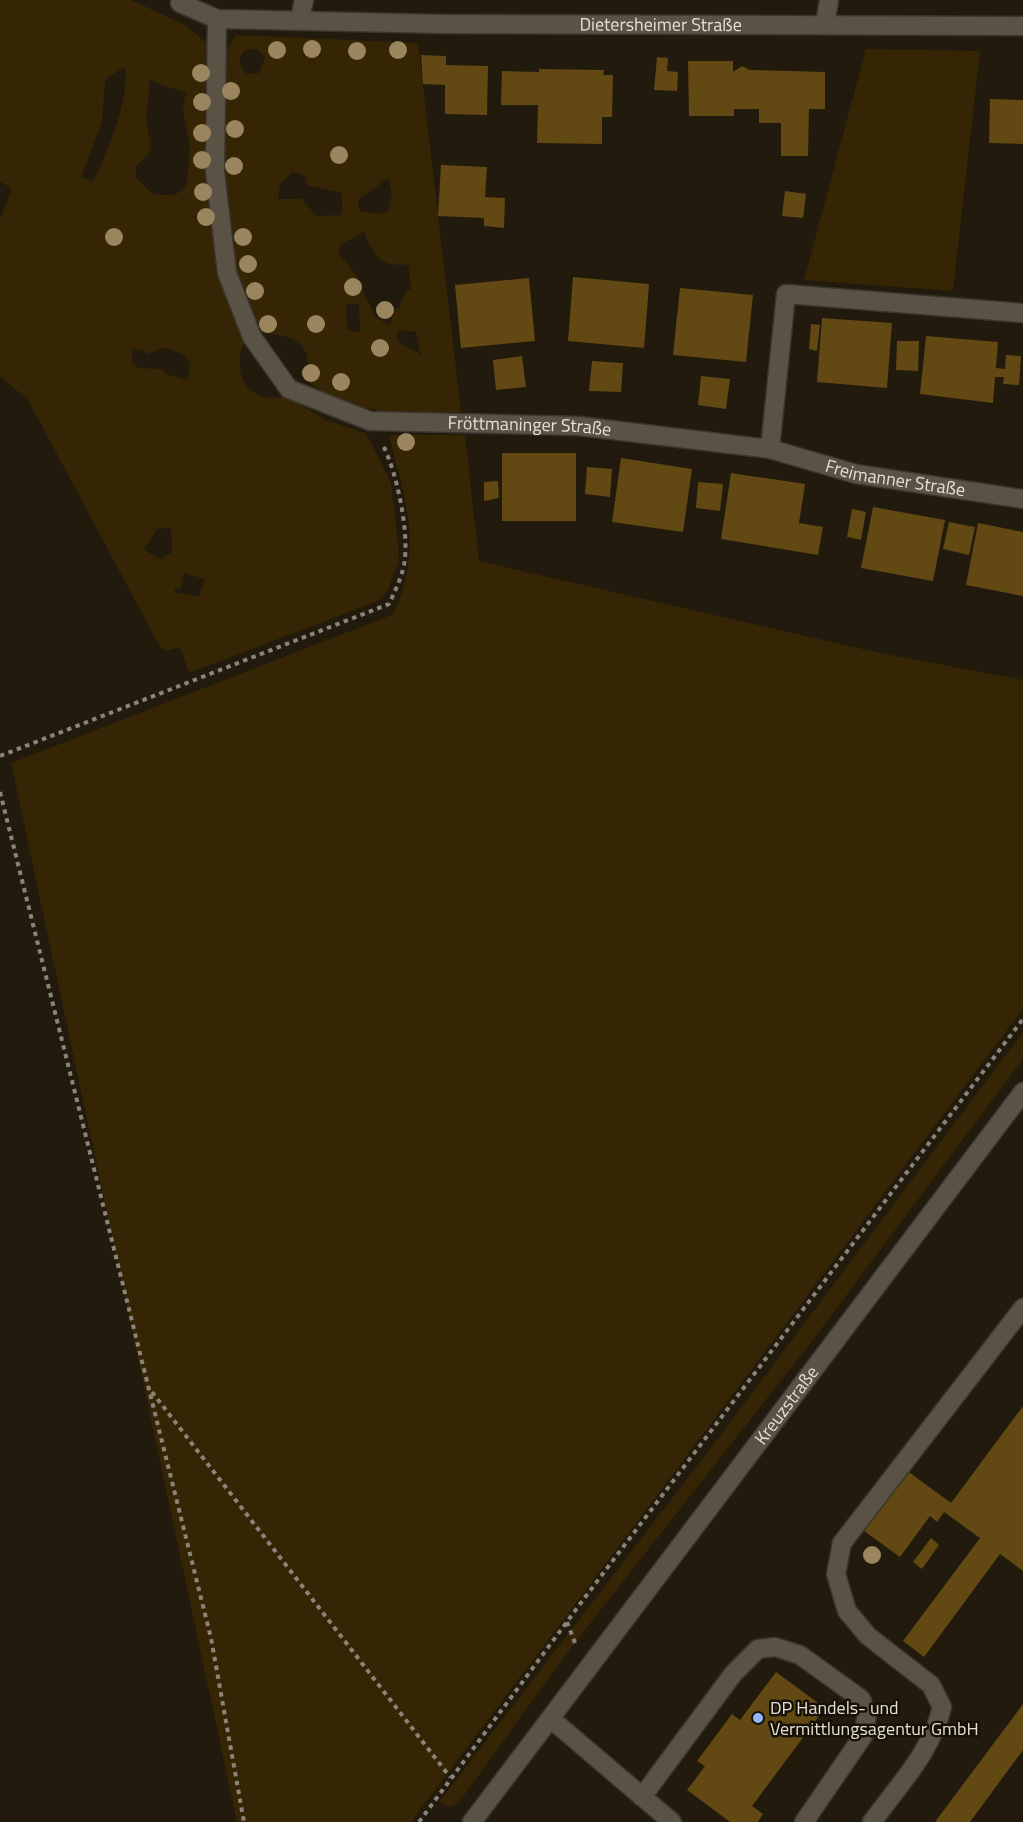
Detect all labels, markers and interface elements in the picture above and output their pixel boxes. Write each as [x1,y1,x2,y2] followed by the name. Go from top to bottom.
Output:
[579,10,742,38] street label: Dietersheimer Straße
[447,409,613,443] street label: Fröttmaninger Straße
[822,452,967,503] street label: Freimanner Straße
[747,1360,825,1450] street label: Kreuzstraße
[770,1694,979,1742] place label: DP Handels- und Vermittlungsagentur GmbH
[751,1711,765,1725] marker: DP Handels- und Vermittlungsagentur GmbH

